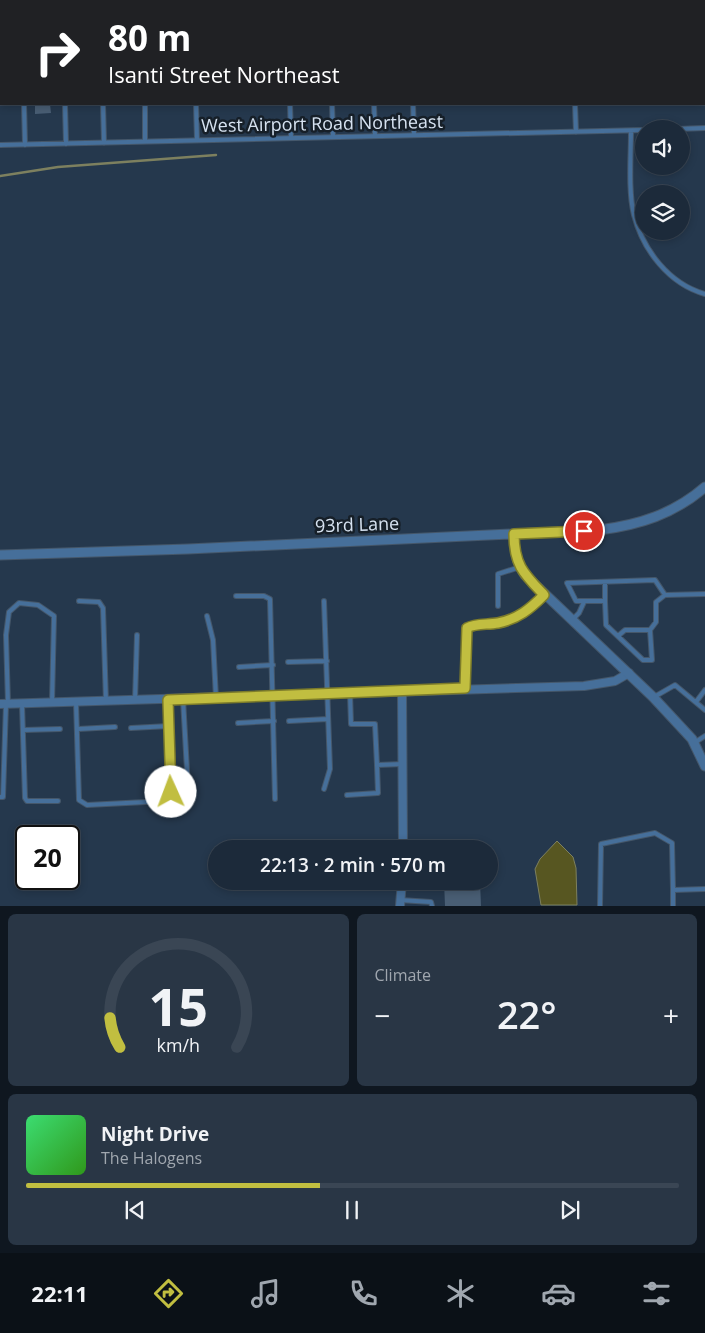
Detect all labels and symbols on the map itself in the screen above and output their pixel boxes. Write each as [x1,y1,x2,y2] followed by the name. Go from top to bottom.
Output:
[201,109,443,137] street label: West Airport Road Northeast
[563,510,605,552] pin
[315,511,399,537] street label: 93rd Lane
[144,765,196,817] position arrow
[15,825,80,890] speed limit sign: 20

